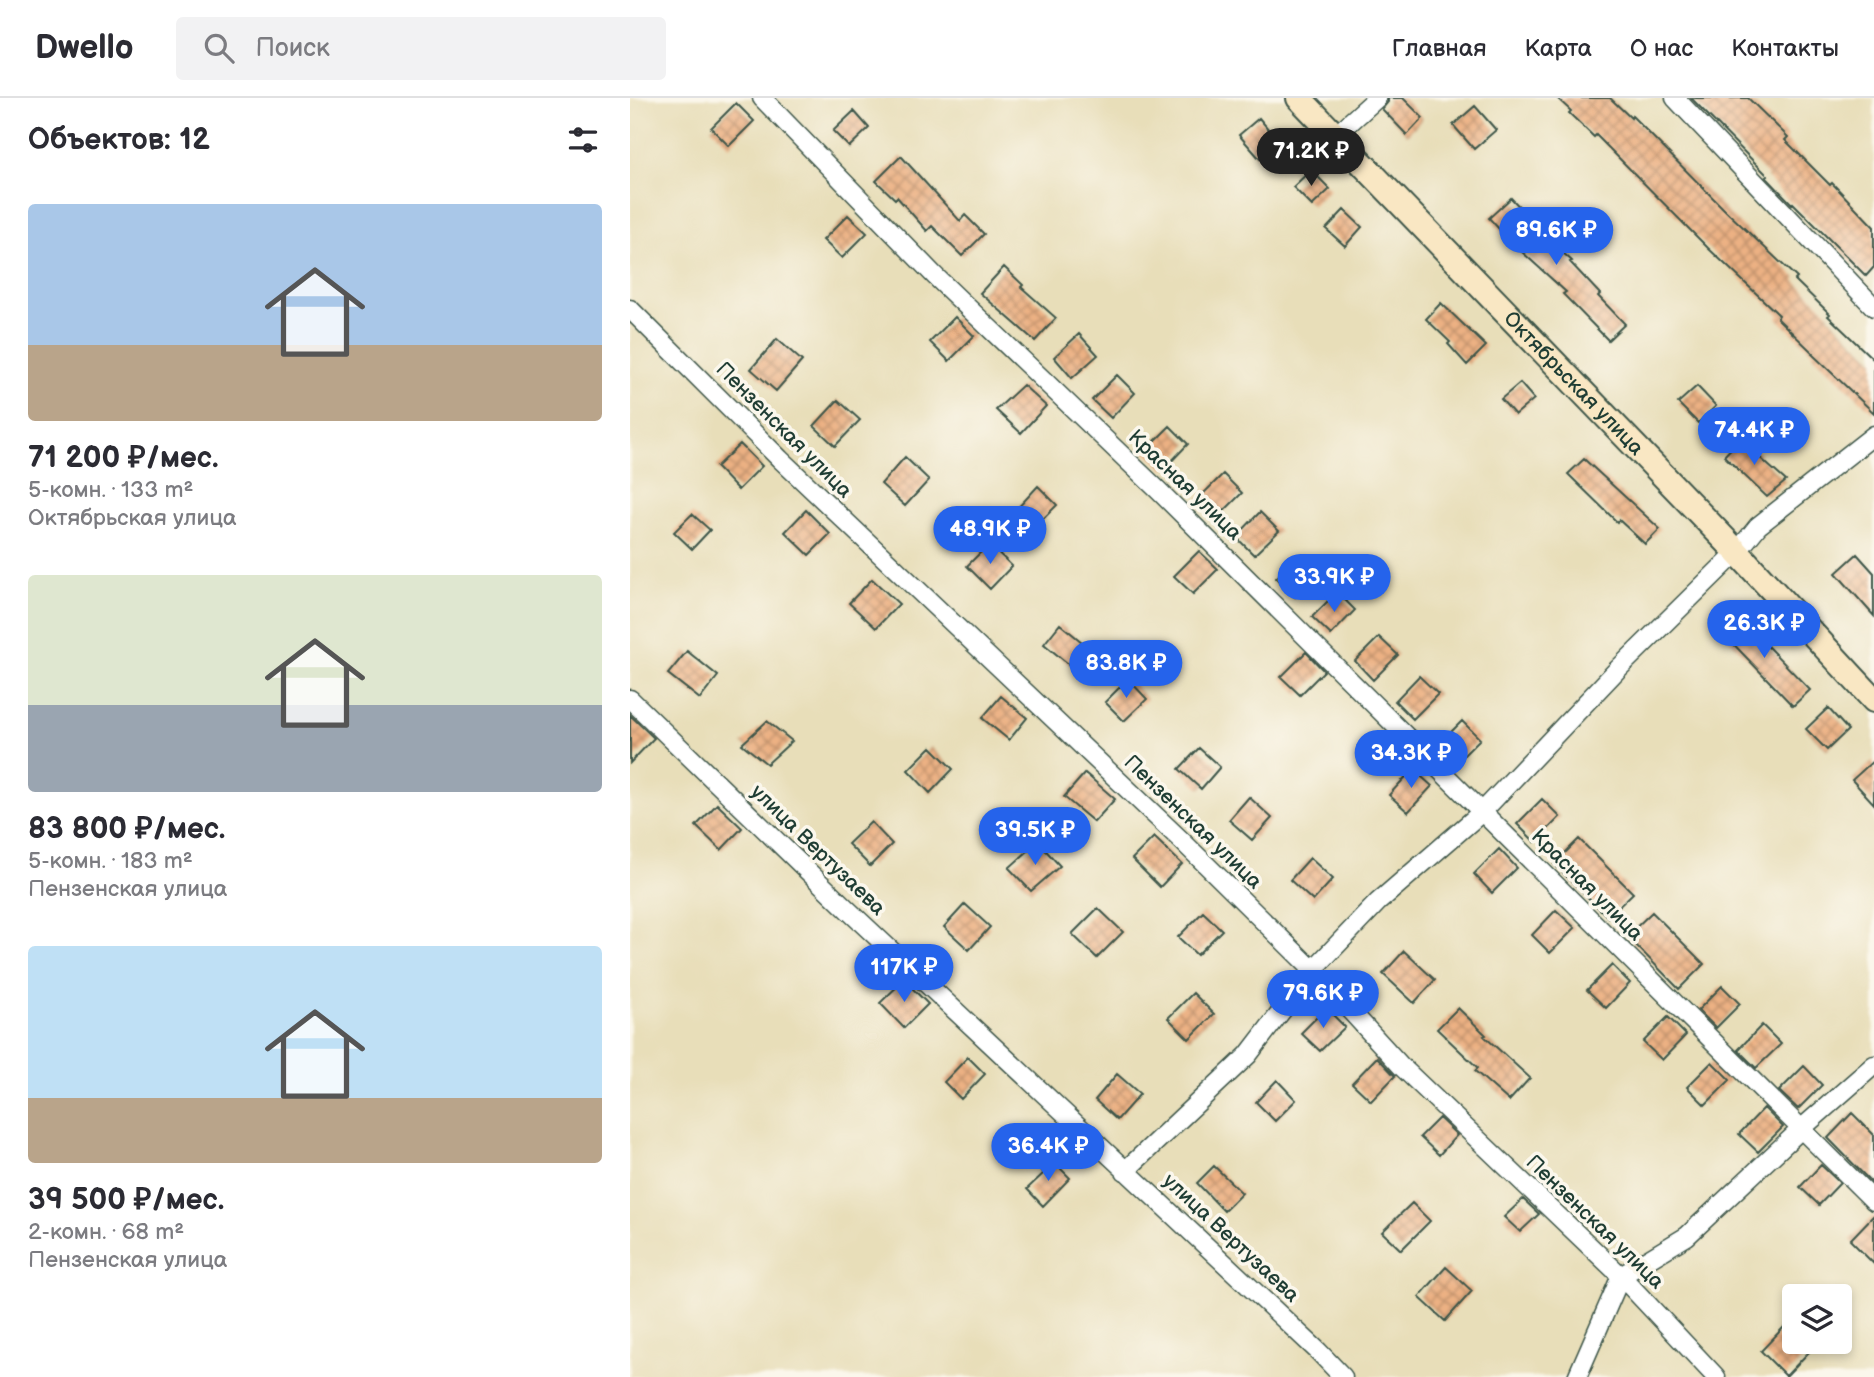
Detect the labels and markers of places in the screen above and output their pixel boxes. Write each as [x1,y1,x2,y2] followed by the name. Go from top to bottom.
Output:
[1246,129,1376,188] pin: 71.2K ₽
[1491,208,1621,267] pin: 89.6K ₽
[1689,408,1819,467] pin: 74.4K ₽
[925,506,1055,566] pin: 48.9K ₽
[1269,554,1399,614] pin: 33.9K ₽
[1699,601,1829,660] pin: 26.3K ₽
[1061,640,1191,700] pin: 83.8K ₽
[1346,730,1476,790] pin: 34.3K ₽
[970,808,1100,867] pin: 39.5K ₽
[847,944,961,1004] pin: 117K ₽
[1258,970,1388,1030] pin: 79.6K ₽
[983,1124,1113,1183] pin: 36.4K ₽

